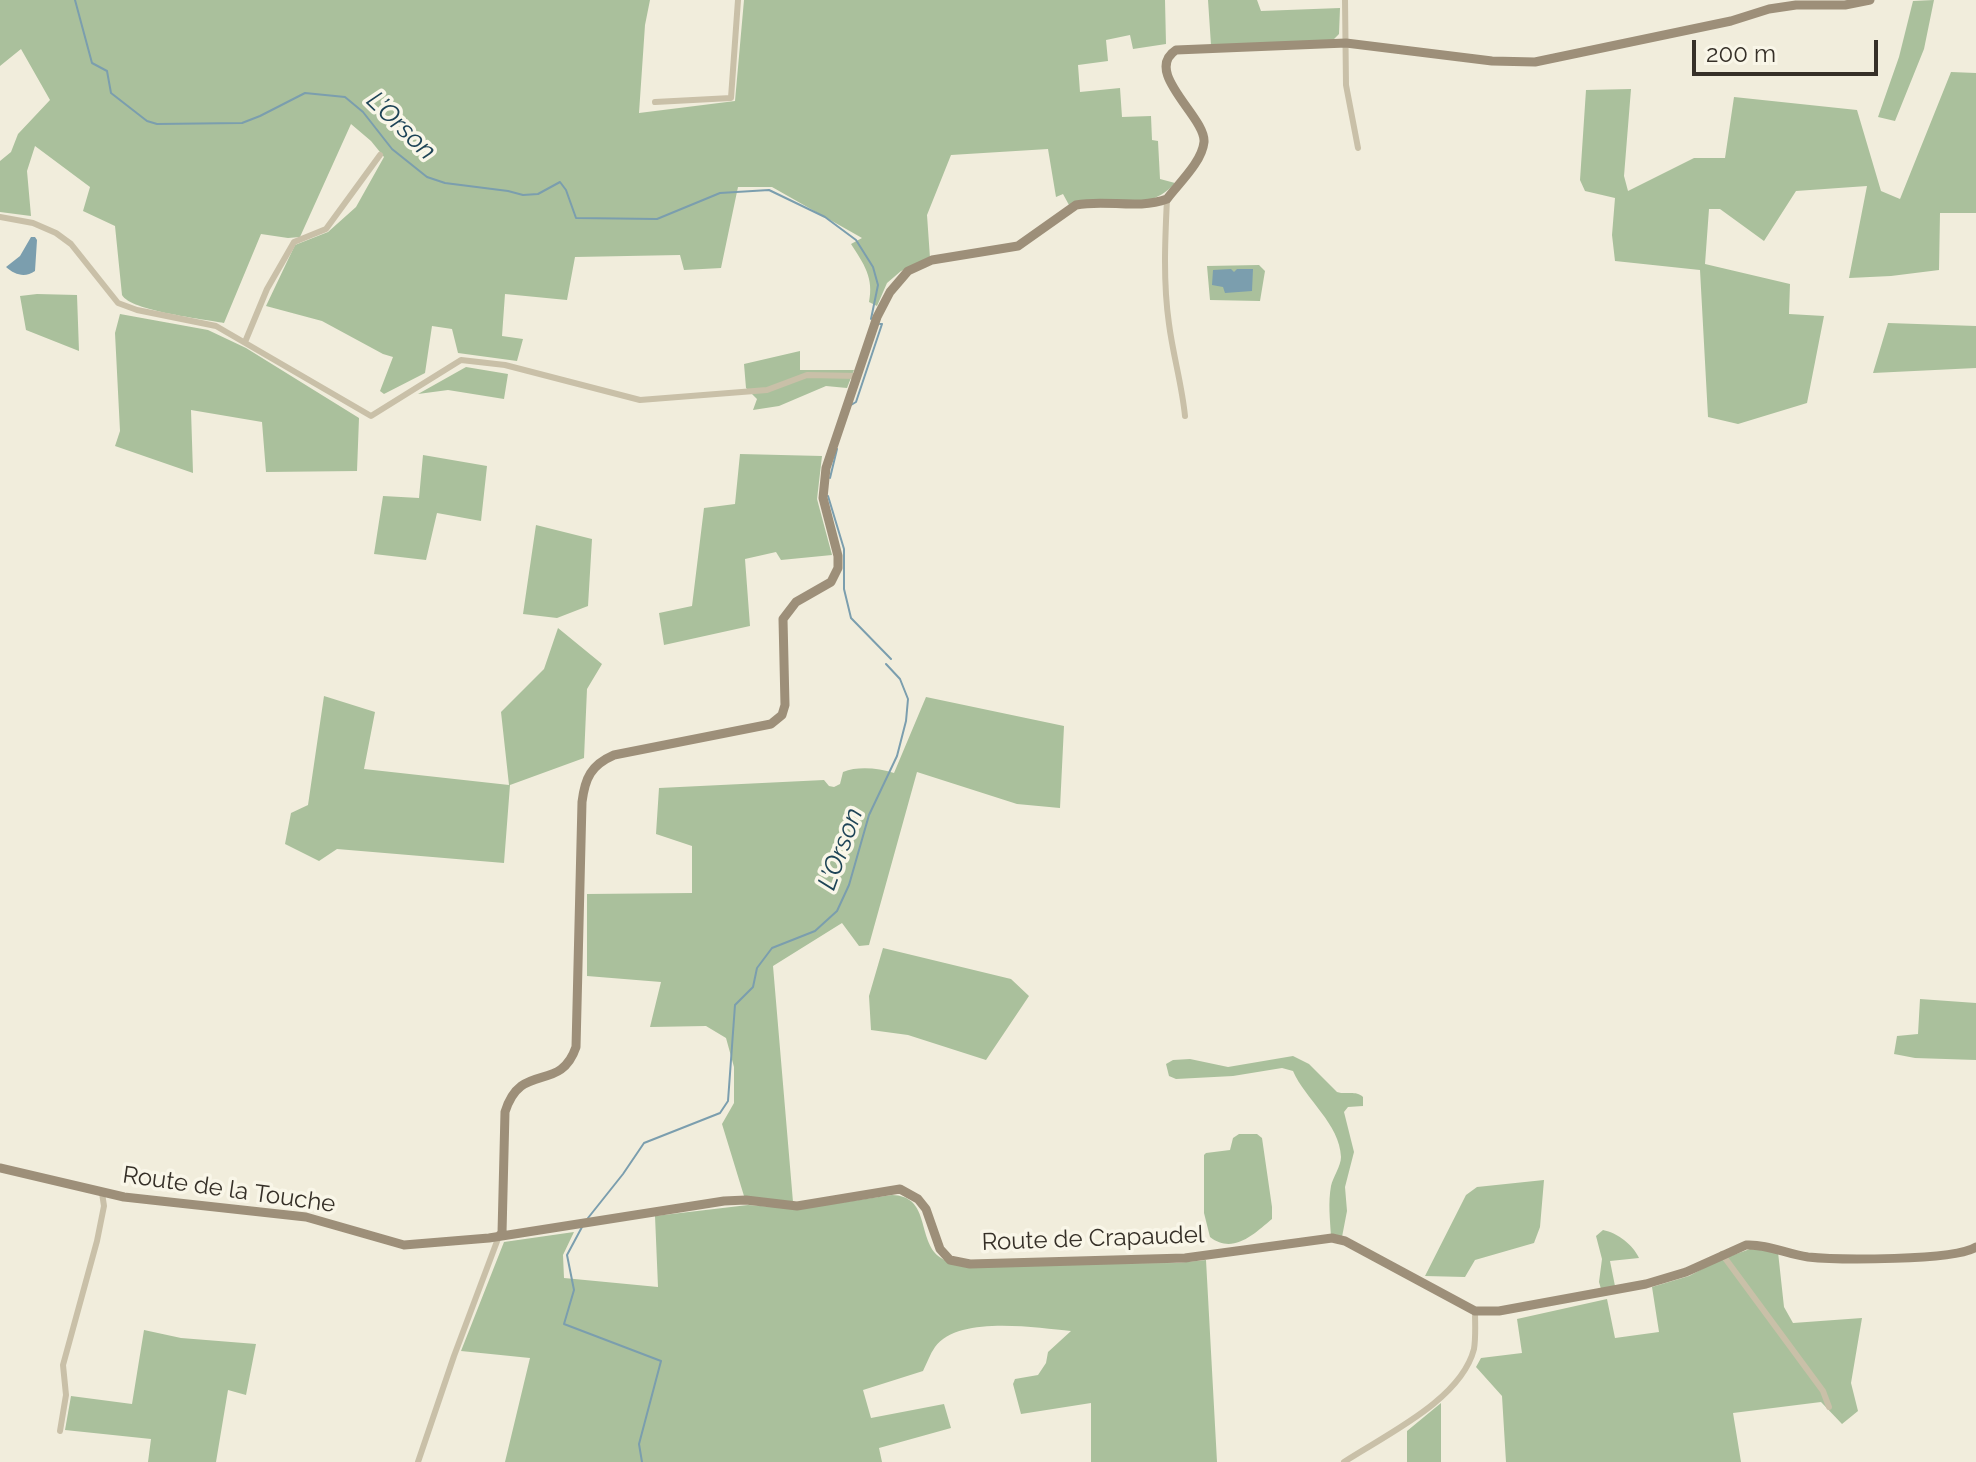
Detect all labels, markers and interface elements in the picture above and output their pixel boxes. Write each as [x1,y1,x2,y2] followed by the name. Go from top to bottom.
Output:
[1696,24,1882,74] scale bar
[1706,39,1776,68] text: 200 m
[360,85,442,167] water label: L’Orson
[812,804,870,894] water label: L’Orson
[121,1161,337,1219] street label: Route de la Touche
[981,1221,1205,1257] street label: Route de Crapaudel

